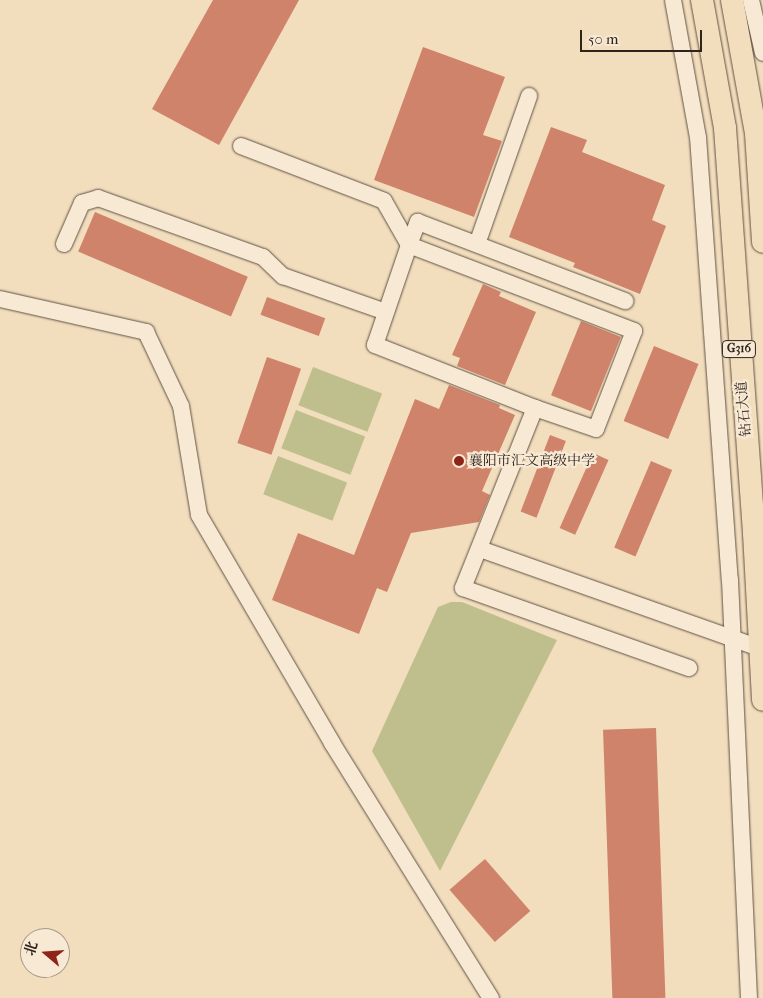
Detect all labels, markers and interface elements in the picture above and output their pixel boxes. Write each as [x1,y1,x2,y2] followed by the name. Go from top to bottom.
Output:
[583,20,706,52] scale bar
[588,30,618,48] text: 50 m
[722,339,756,358] road number: G316
[733,380,755,438] street label: 钻石大道
[469,453,595,469] place label: 襄阳市汇文高级中学
[453,455,465,467] marker: 襄阳市汇文高级中学
[20,928,70,978] north arrow
[21,939,41,958] text: 北

